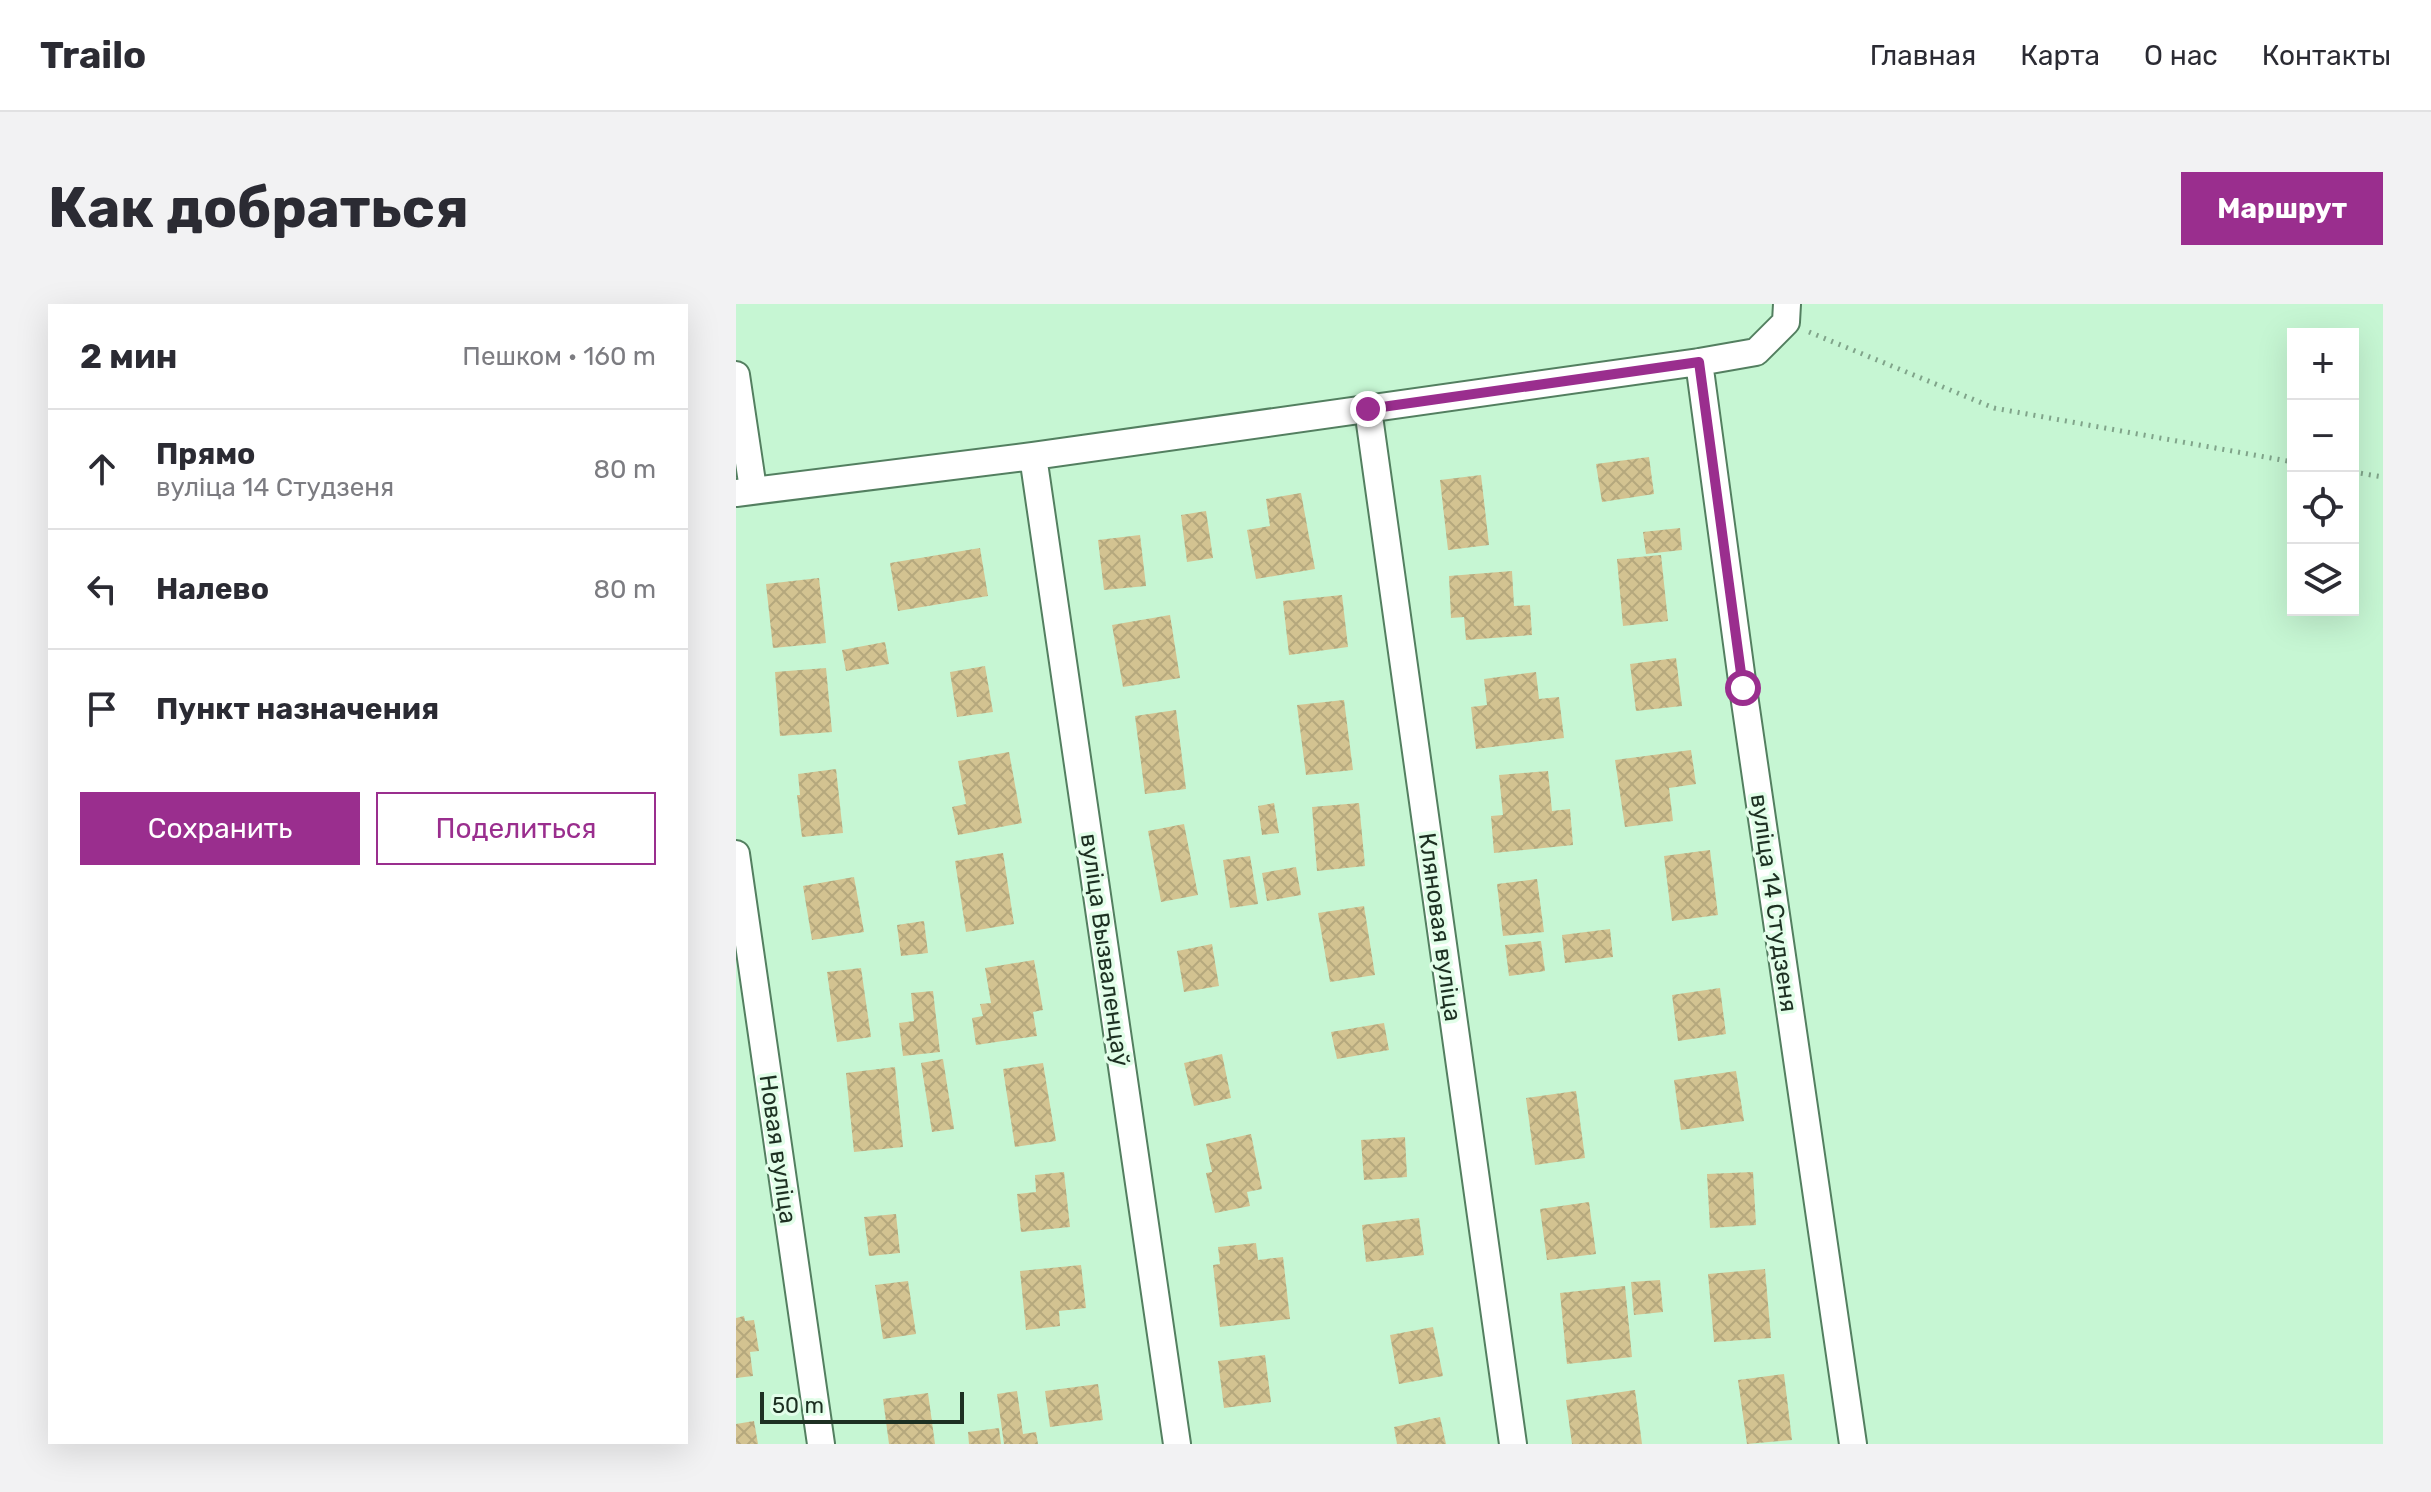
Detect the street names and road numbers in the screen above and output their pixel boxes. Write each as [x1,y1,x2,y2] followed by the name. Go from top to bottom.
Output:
[1745,792,1803,1014] street label: вуліца 14 Студзеня
[1413,831,1467,1023] street label: Кляновая вуліца
[1075,832,1135,1068] street label: вуліца Вызваленцаў
[754,1073,802,1225] street label: Новая вуліца

